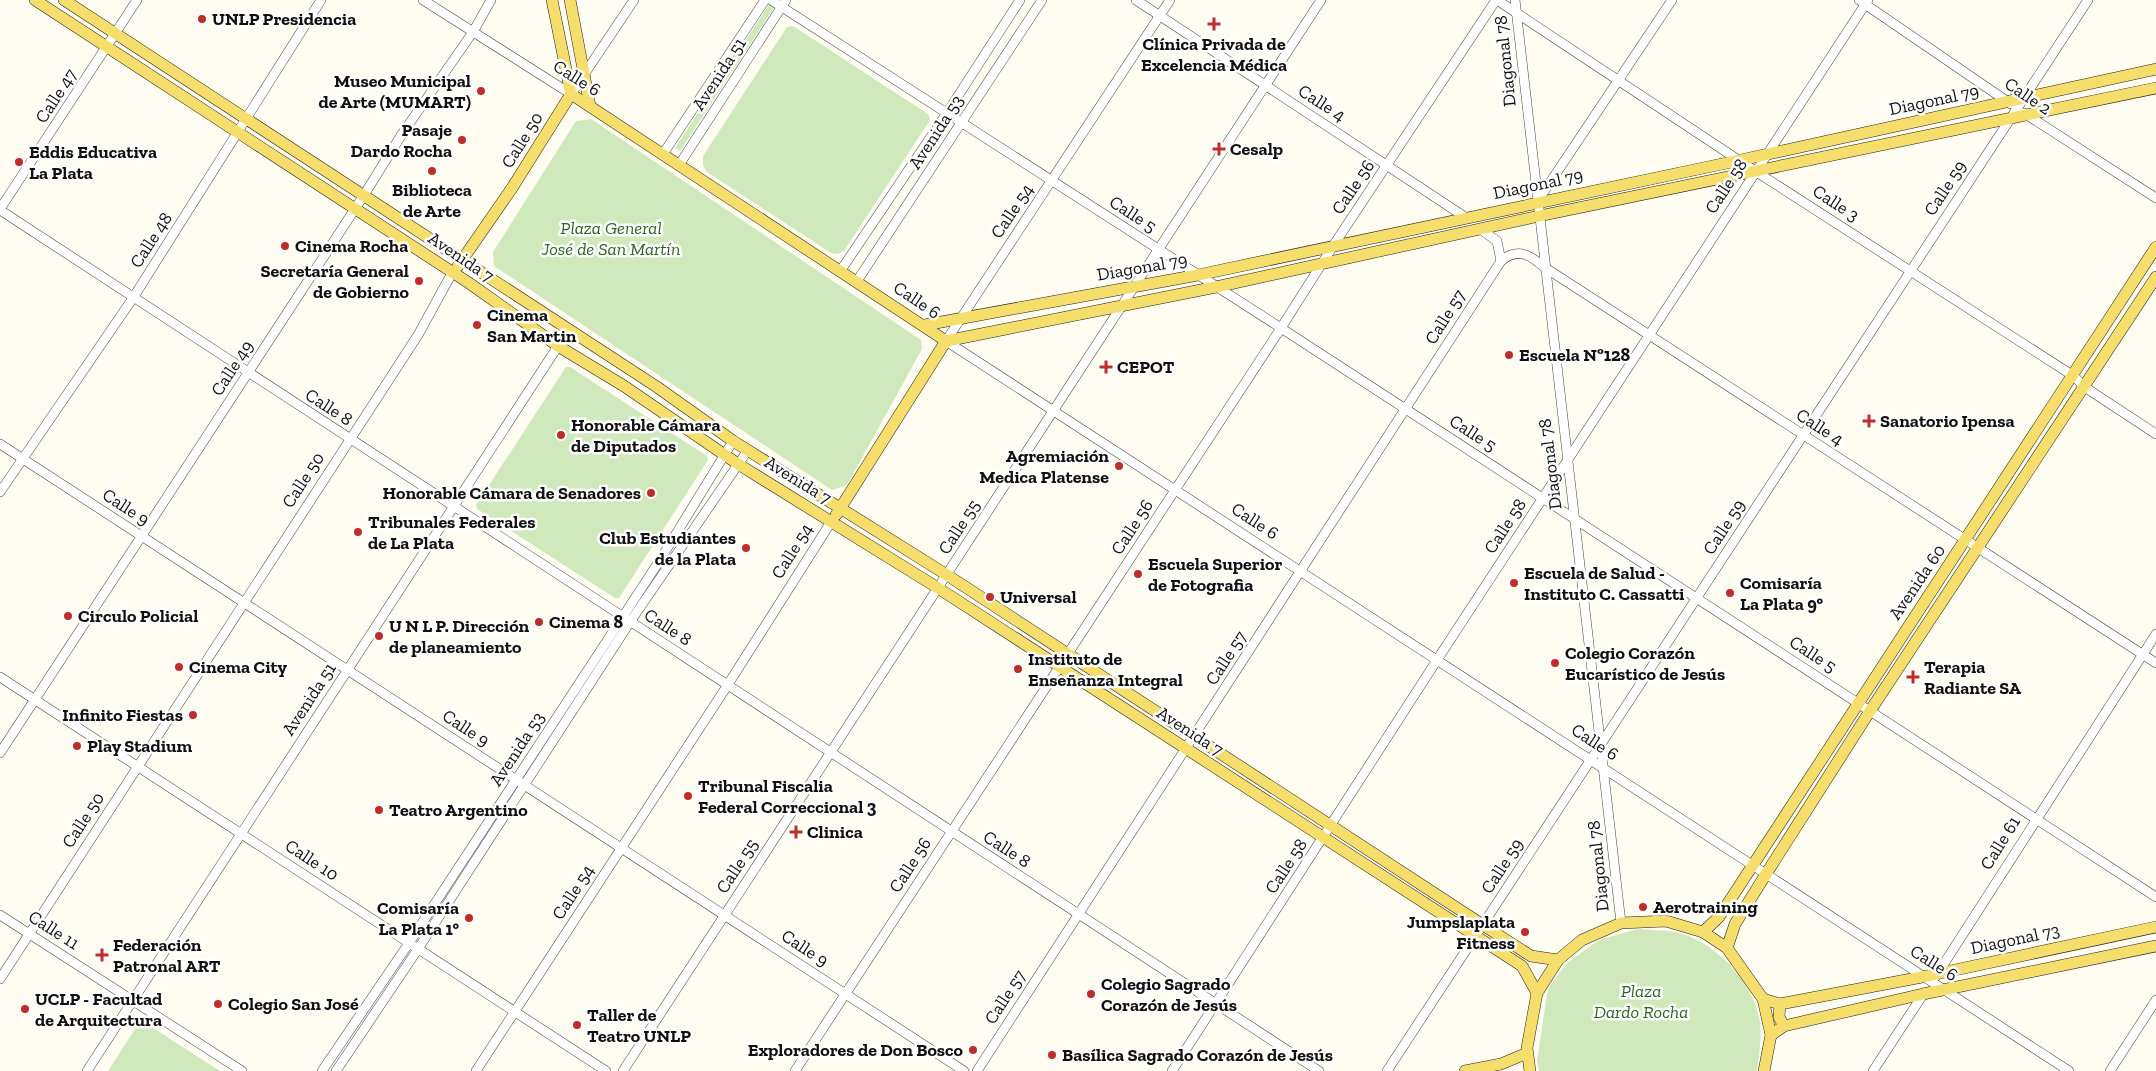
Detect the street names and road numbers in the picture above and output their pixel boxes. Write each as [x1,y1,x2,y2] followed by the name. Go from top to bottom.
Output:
[1489,14,1521,108] street label: Diagonal 78
[687,33,751,115] street label: Avenida 51
[549,55,605,101] street label: Calle 6
[30,64,82,127] street label: Calle 47
[2000,72,2056,120] street label: Calle 2
[1294,80,1350,127] street label: Calle 4
[1887,80,1981,120] street label: Diagonal 79
[904,91,968,173] street label: Avenida 53
[496,108,548,172] street label: Calle 50
[1700,154,1752,218] street label: Calle 58
[1327,155,1379,219] street label: Calle 56
[1919,156,1971,220] street label: Calle 59
[1491,164,1585,204] street label: Diagonal 79
[986,179,1038,243] street label: Calle 54
[1809,180,1864,226] street label: Calle 3
[1105,191,1161,237] street label: Calle 5
[125,208,177,272] street label: Calle 48
[424,227,499,287] street label: Avenida 7
[1095,248,1189,286] street label: Diagonal 79
[889,276,945,324] street label: Calle 6
[1420,285,1471,348] street label: Calle 57
[206,336,258,400] street label: Calle 49
[301,384,357,430] street label: Calle 8
[1792,404,1848,451] street label: Calle 4
[1445,410,1501,456] street label: Calle 5
[1534,417,1566,511] street label: Diagonal 78
[277,448,329,512] street label: Calle 50
[761,451,836,509] street label: Avenida 7
[98,484,154,530] street label: Calle 9
[1479,494,1531,558] street label: Calle 58
[933,495,985,559] street label: Calle 55
[1106,495,1158,559] street label: Calle 56
[1698,495,1750,559] street label: Calle 59
[1227,498,1283,544] street label: Calle 6
[766,519,818,583] street label: Calle 54
[1884,540,1950,624] street label: Avenida 60
[640,604,696,650] street label: Calle 8
[1200,626,1252,689] street label: Calle 57
[1785,631,1841,677] street label: Calle 5
[277,658,341,740] street label: Avenida 51
[1153,701,1228,761] street label: Avenida 7
[438,705,494,751] street label: Calle 9
[485,708,549,790] street label: Avenida 53
[1567,719,1623,765] street label: Calle 6
[57,788,109,852] street label: Calle 50
[1975,812,2025,874] street label: Calle 61
[1582,819,1614,913] street label: Diagonal 78
[979,826,1035,872] street label: Calle 8
[884,833,936,897] street label: Calle 56
[711,834,763,898] street label: Calle 55
[1260,834,1312,898] street label: Calle 58
[1476,834,1528,898] street label: Calle 59
[281,835,343,885] street label: Calle 10
[547,860,599,924] street label: Calle 54
[24,905,84,955] street label: Calle 11
[1968,919,2062,959] street label: Diagonal 73
[777,925,833,971] street label: Calle 9
[1906,940,1962,986] street label: Calle 6
[979,965,1031,1028] street label: Calle 57

